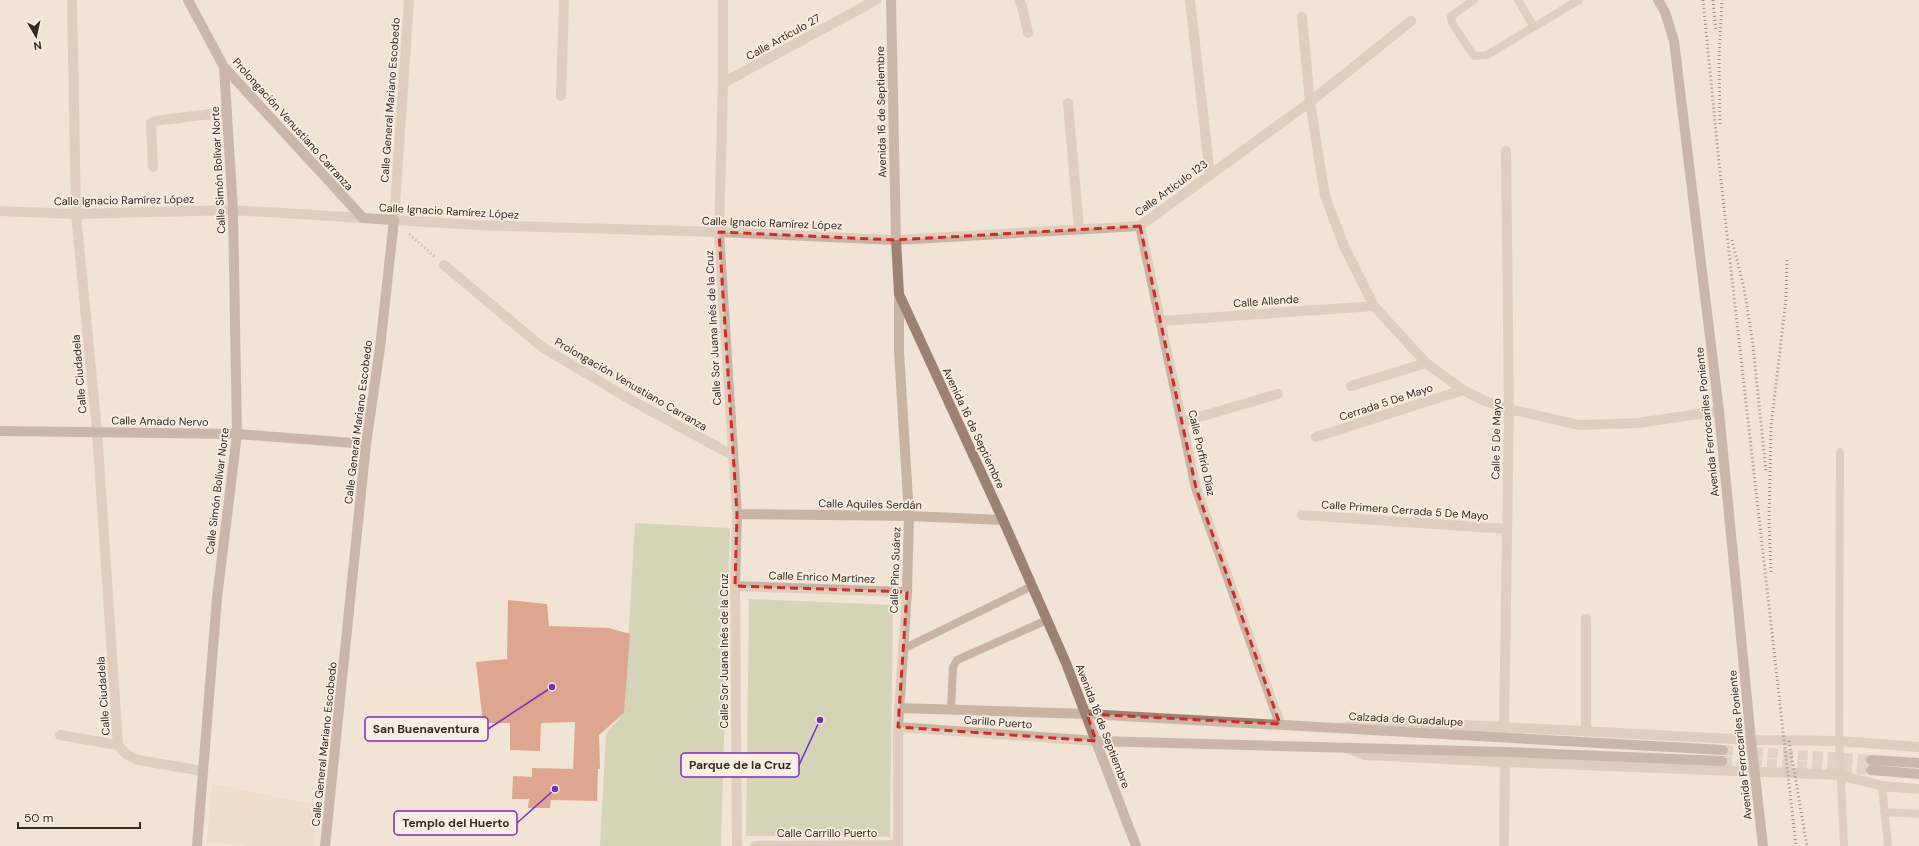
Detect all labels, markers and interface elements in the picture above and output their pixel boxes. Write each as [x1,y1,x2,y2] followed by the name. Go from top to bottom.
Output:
[743,11,823,63] street label: Calle Artículo 27
[16,16,56,56] north arrow
[377,17,403,183] street label: Calle General Mariano Escobedo
[33,38,43,53] text: N
[873,46,889,178] street label: Avenida 16 de Septiembre
[230,55,356,193] street label: Prolongación Venustiano Carranza
[208,106,228,234] street label: Calle Simón Bolívar Norte
[1132,157,1210,219] street label: Calle Artículo 123
[54,192,194,208] street label: Calle Ignacio Ramírez López
[379,200,519,222] street label: Calle Ignacio Ramírez López
[702,214,842,232] street label: Calle Ignacio Ramírez López
[702,250,724,406] street label: Calle Sor Juana Inés de la Cruz
[1233,292,1299,310] street label: Calle Allende
[69,334,89,414] street label: Calle Ciudadela
[552,335,710,433] street label: Prolongación Venustiano Carranza
[341,339,375,505] street label: Calle General Mariano Escobedo
[1692,347,1722,497] street label: Avenida Ferrocariles Poniente
[940,365,1008,491] street label: Avenida 16 de Septiembre
[1337,380,1435,424] street label: Cerrada 5 De Mayo
[1488,398,1504,480] street label: Calle 5 De Mayo
[1185,409,1219,497] street label: Calle Porfirio Díaz
[111,413,209,429] street label: Calle Amado Nervo
[202,427,232,555] street label: Calle Simón Bolívar Norte
[818,496,922,512] street label: Calle Aquiles Serdán
[1321,497,1489,523] street label: Calle Primera Cerrada 5 De Mayo
[886,527,904,613] street label: Calle Pino Suárez
[768,568,876,586] street label: Calle Enrico Martínez
[717,573,731,729] street label: Calle Sor Juana Inés de la Cruz
[93,656,113,736] street label: Calle Ciudadela
[308,661,340,827] street label: Calle General Mariano Escobedo
[1073,662,1133,790] street label: Avenida 16 de Septiembre
[1725,670,1755,820] street label: Avenida Ferrocariles Poniente
[1348,709,1464,729] street label: Calzada de Guadalupe
[963,713,1033,731] street label: Carillo Puerto
[365,717,488,741] callout: San Buenaventura
[373,721,479,737] text: San Buenaventura
[681,753,799,777] callout: Parque de la Cruz
[689,757,791,773] text: Parque de la Cruz
[18,804,140,830] scale bar
[24,810,53,826] text: 50 m
[394,811,517,835] callout: Templo del Huerto
[402,815,510,831] text: Templo del Huerto
[777,826,877,840] street label: Calle Carrillo Puerto

